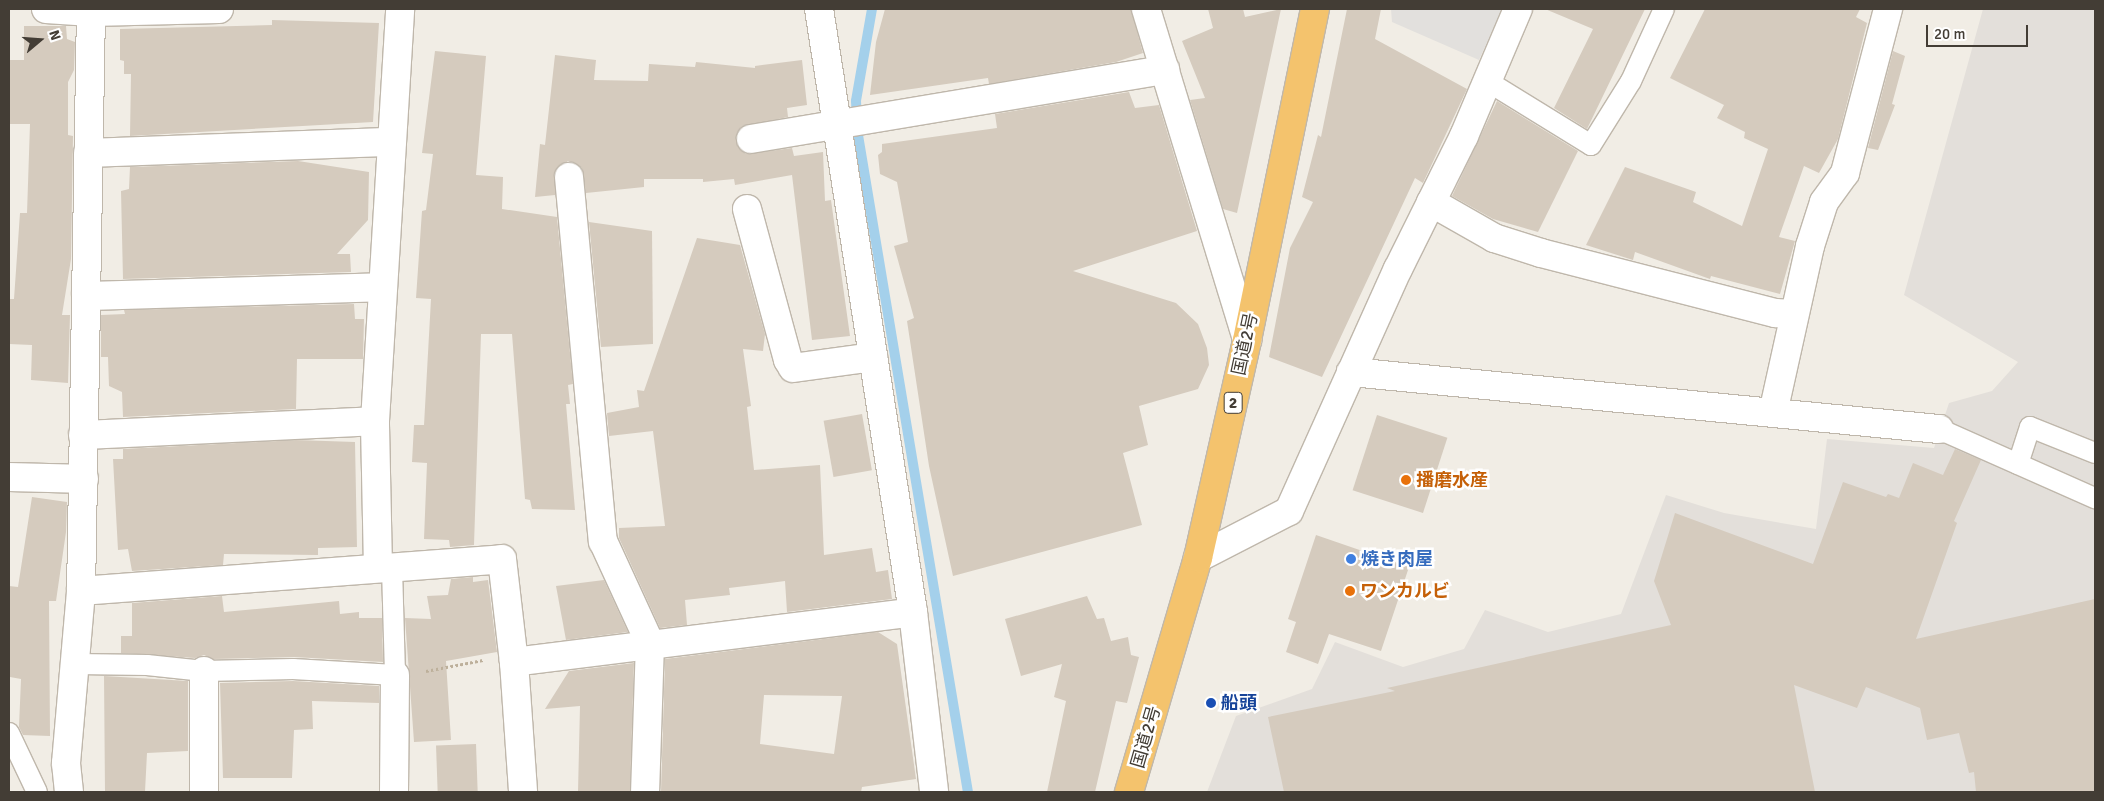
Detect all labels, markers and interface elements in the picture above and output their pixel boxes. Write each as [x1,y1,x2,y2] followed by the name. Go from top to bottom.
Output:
[15,15,65,65] north arrow
[1929,15,2032,47] scale bar
[1934,25,1965,43] text: 20 m
[45,28,64,42] text: N
[1228,311,1262,377] street label: 国道2号
[1223,389,1243,416] road number: 2
[1416,469,1488,491] place label: 播磨水産
[1400,474,1412,486] marker: 播磨水産
[1361,548,1433,570] place label: 焼き肉屋
[1345,553,1357,565] marker: 焼き肉屋
[1360,580,1450,602] place label: ワンカルビ
[1344,585,1356,597] marker: ワンカルビ
[1221,692,1257,714] place label: 船頭
[1205,697,1217,709] marker: 船頭
[1127,703,1165,771] street label: 国道2号

